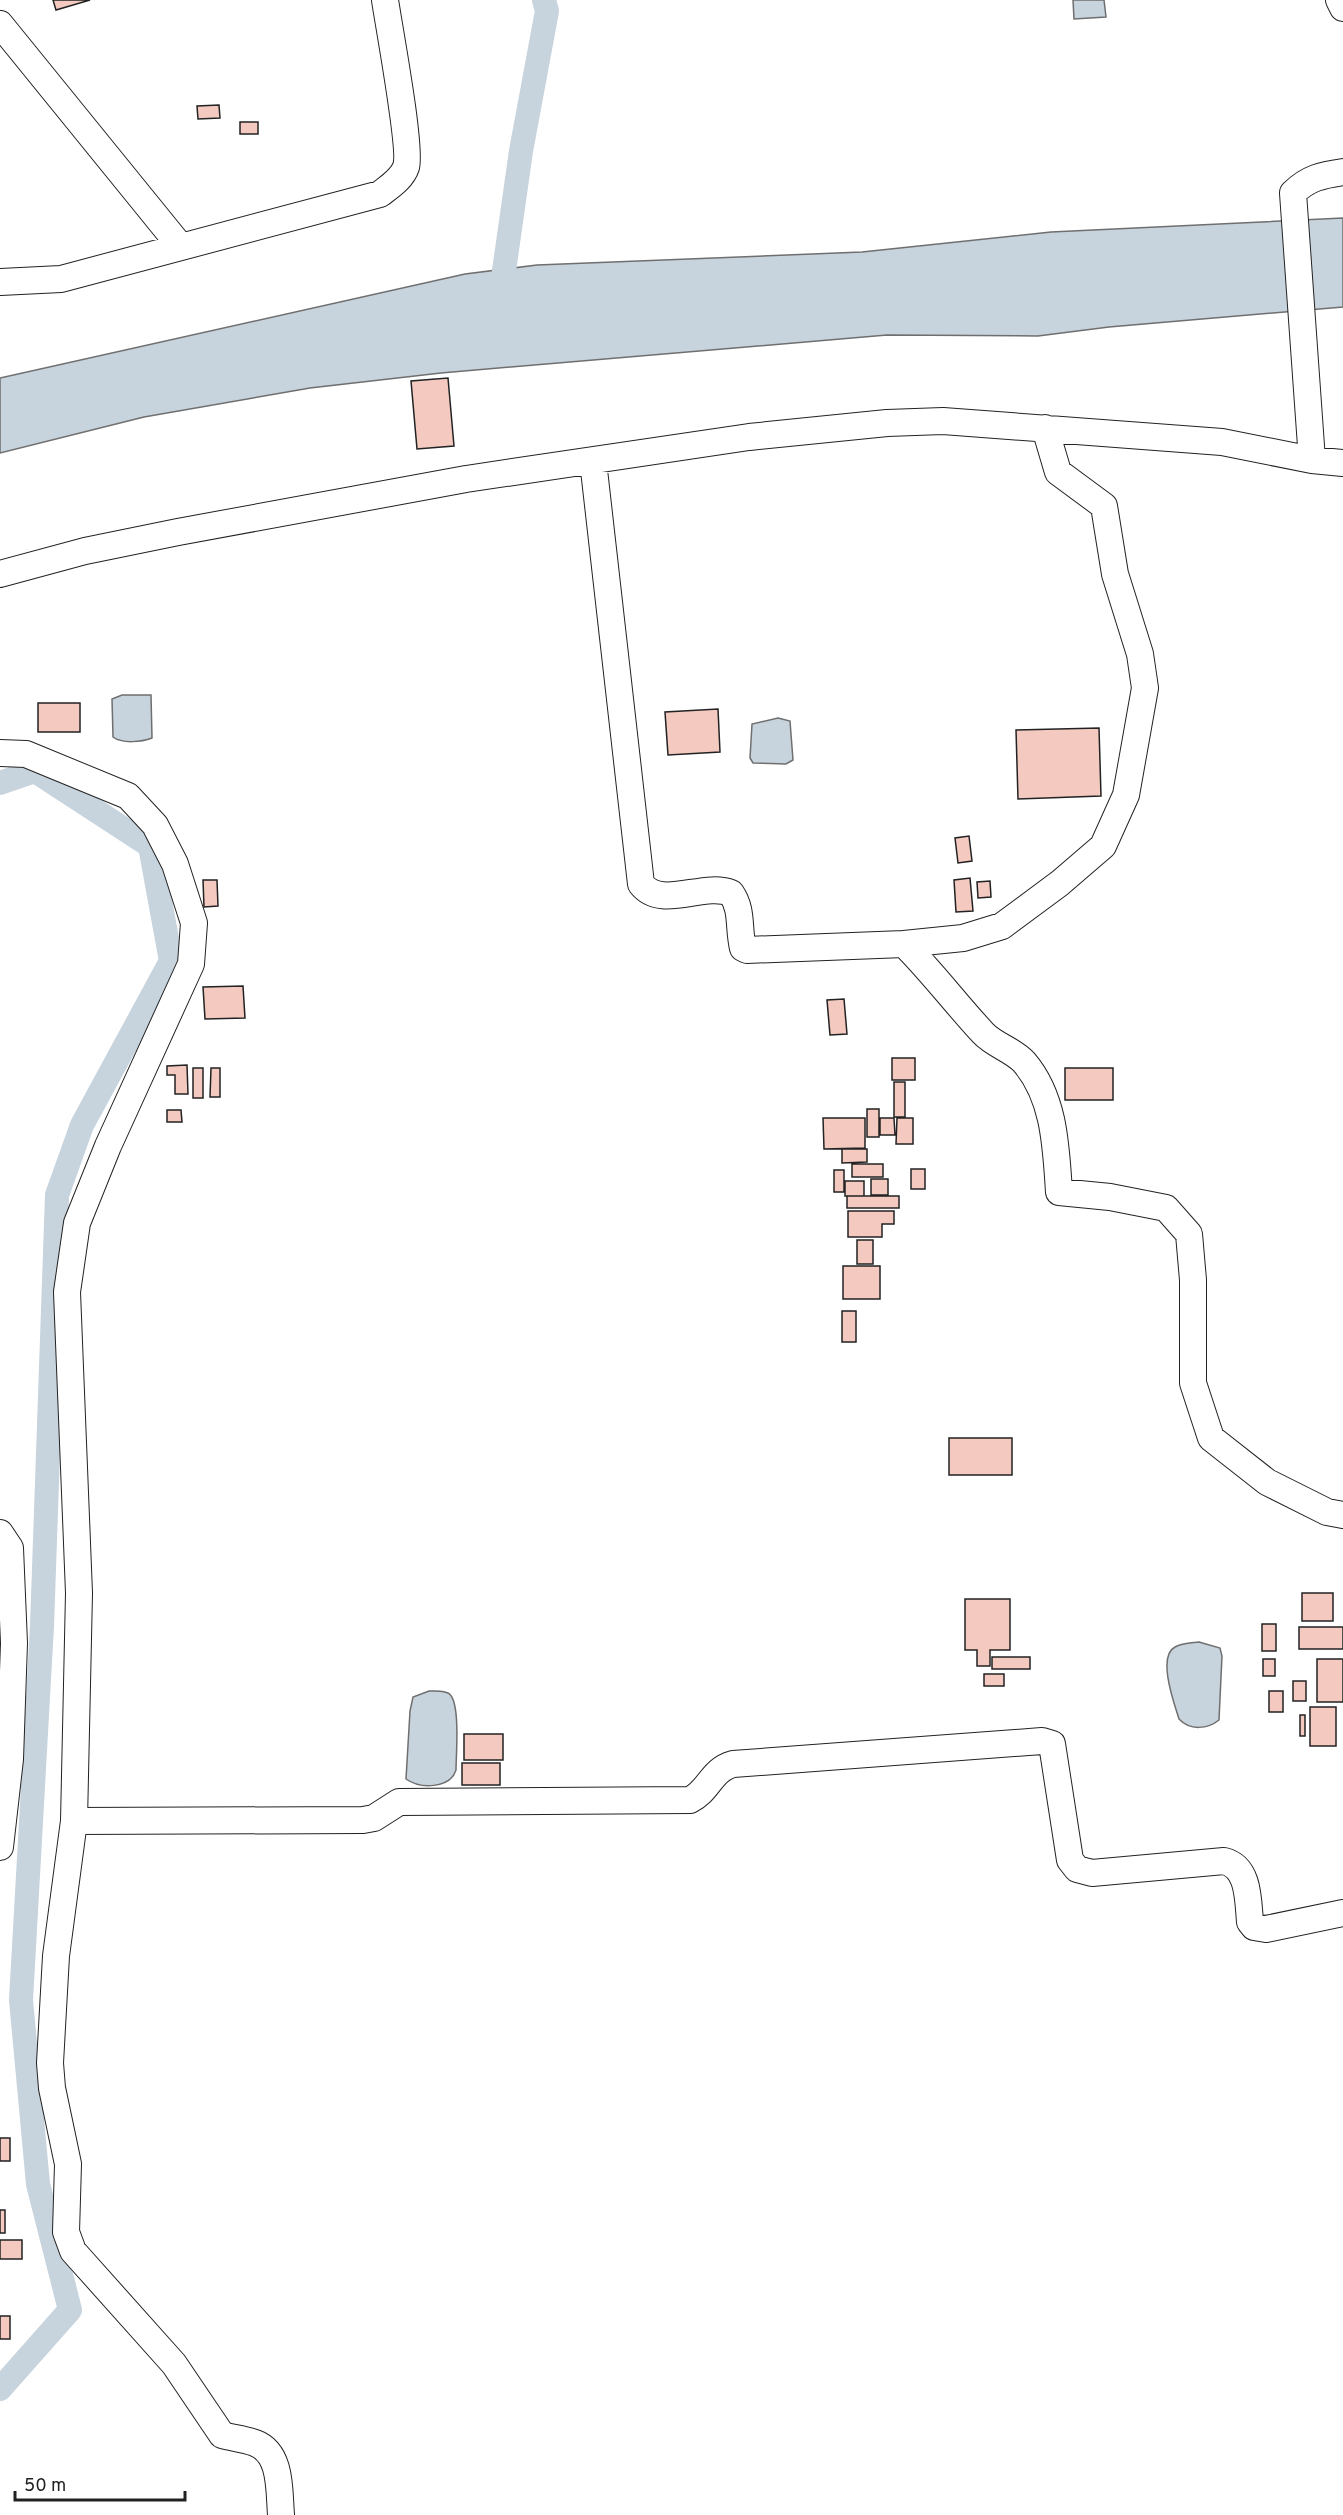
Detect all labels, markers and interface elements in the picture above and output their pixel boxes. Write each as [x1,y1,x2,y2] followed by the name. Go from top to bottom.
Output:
[15,2464,184,2502] scale bar
[24,2475,66,2498] text: 50 m

